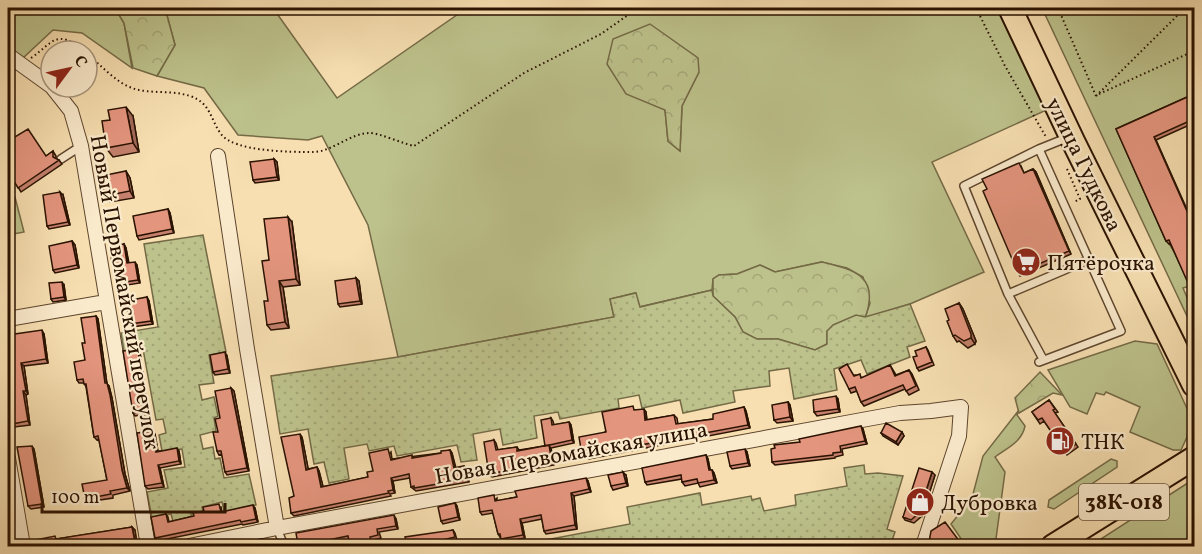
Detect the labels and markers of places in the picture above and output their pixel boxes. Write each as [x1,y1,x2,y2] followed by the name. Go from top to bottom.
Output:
[1010,246,1042,278] supermarket icon: Пятёрочка
[1047,249,1155,280] place label: Пятёрочка
[1044,425,1076,457] fuel station icon: ТНК
[1081,428,1125,459] place label: ТНК
[904,486,936,518] shop icon: Дубровка
[941,489,1038,520] place label: Дубровка

